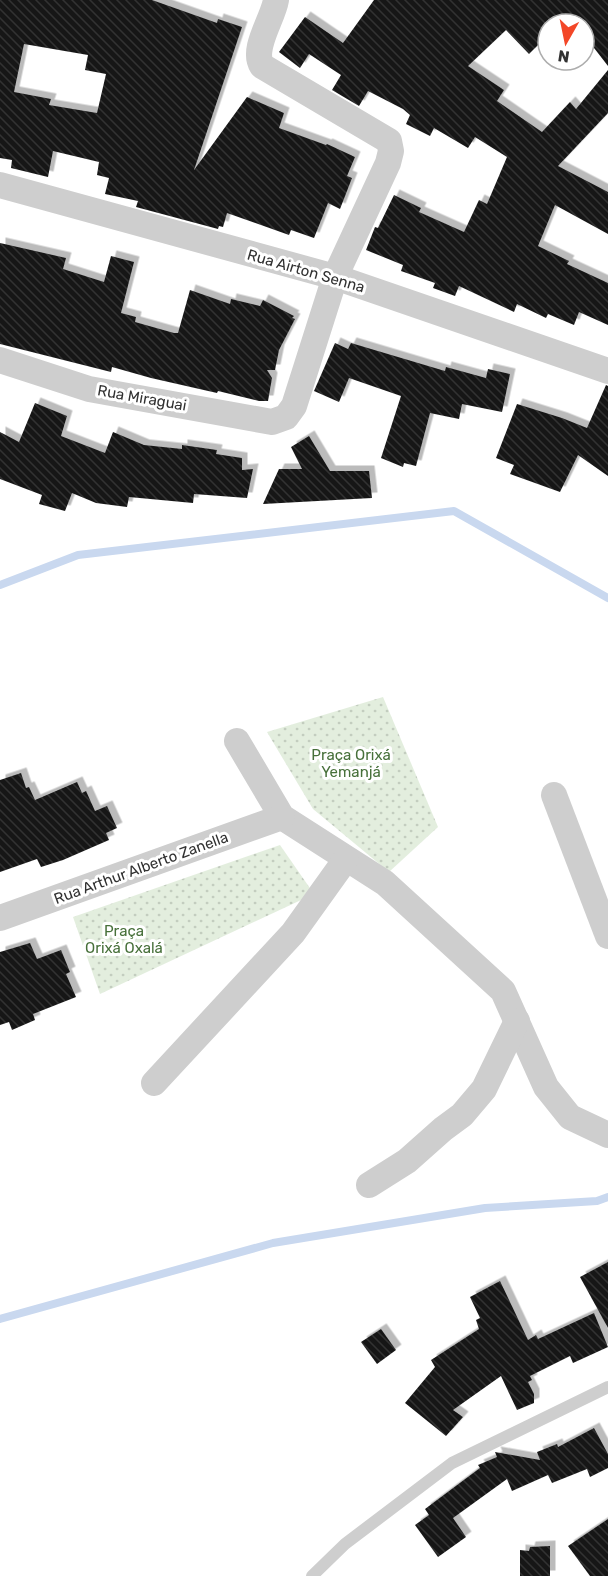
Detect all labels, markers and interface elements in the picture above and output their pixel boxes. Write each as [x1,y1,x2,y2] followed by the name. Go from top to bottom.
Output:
[536,12,596,72] north arrow
[557,46,571,67] text: N
[245,246,367,296] street label: Rua Airton Senna
[96,381,188,415] street label: Rua Miraguai
[311,746,391,781] park label: Praça Orixá Yemanjá
[51,828,231,908] street label: Rua Arthur Alberto Zanella
[85,922,163,957] park label: Praça Orixá Oxalá

